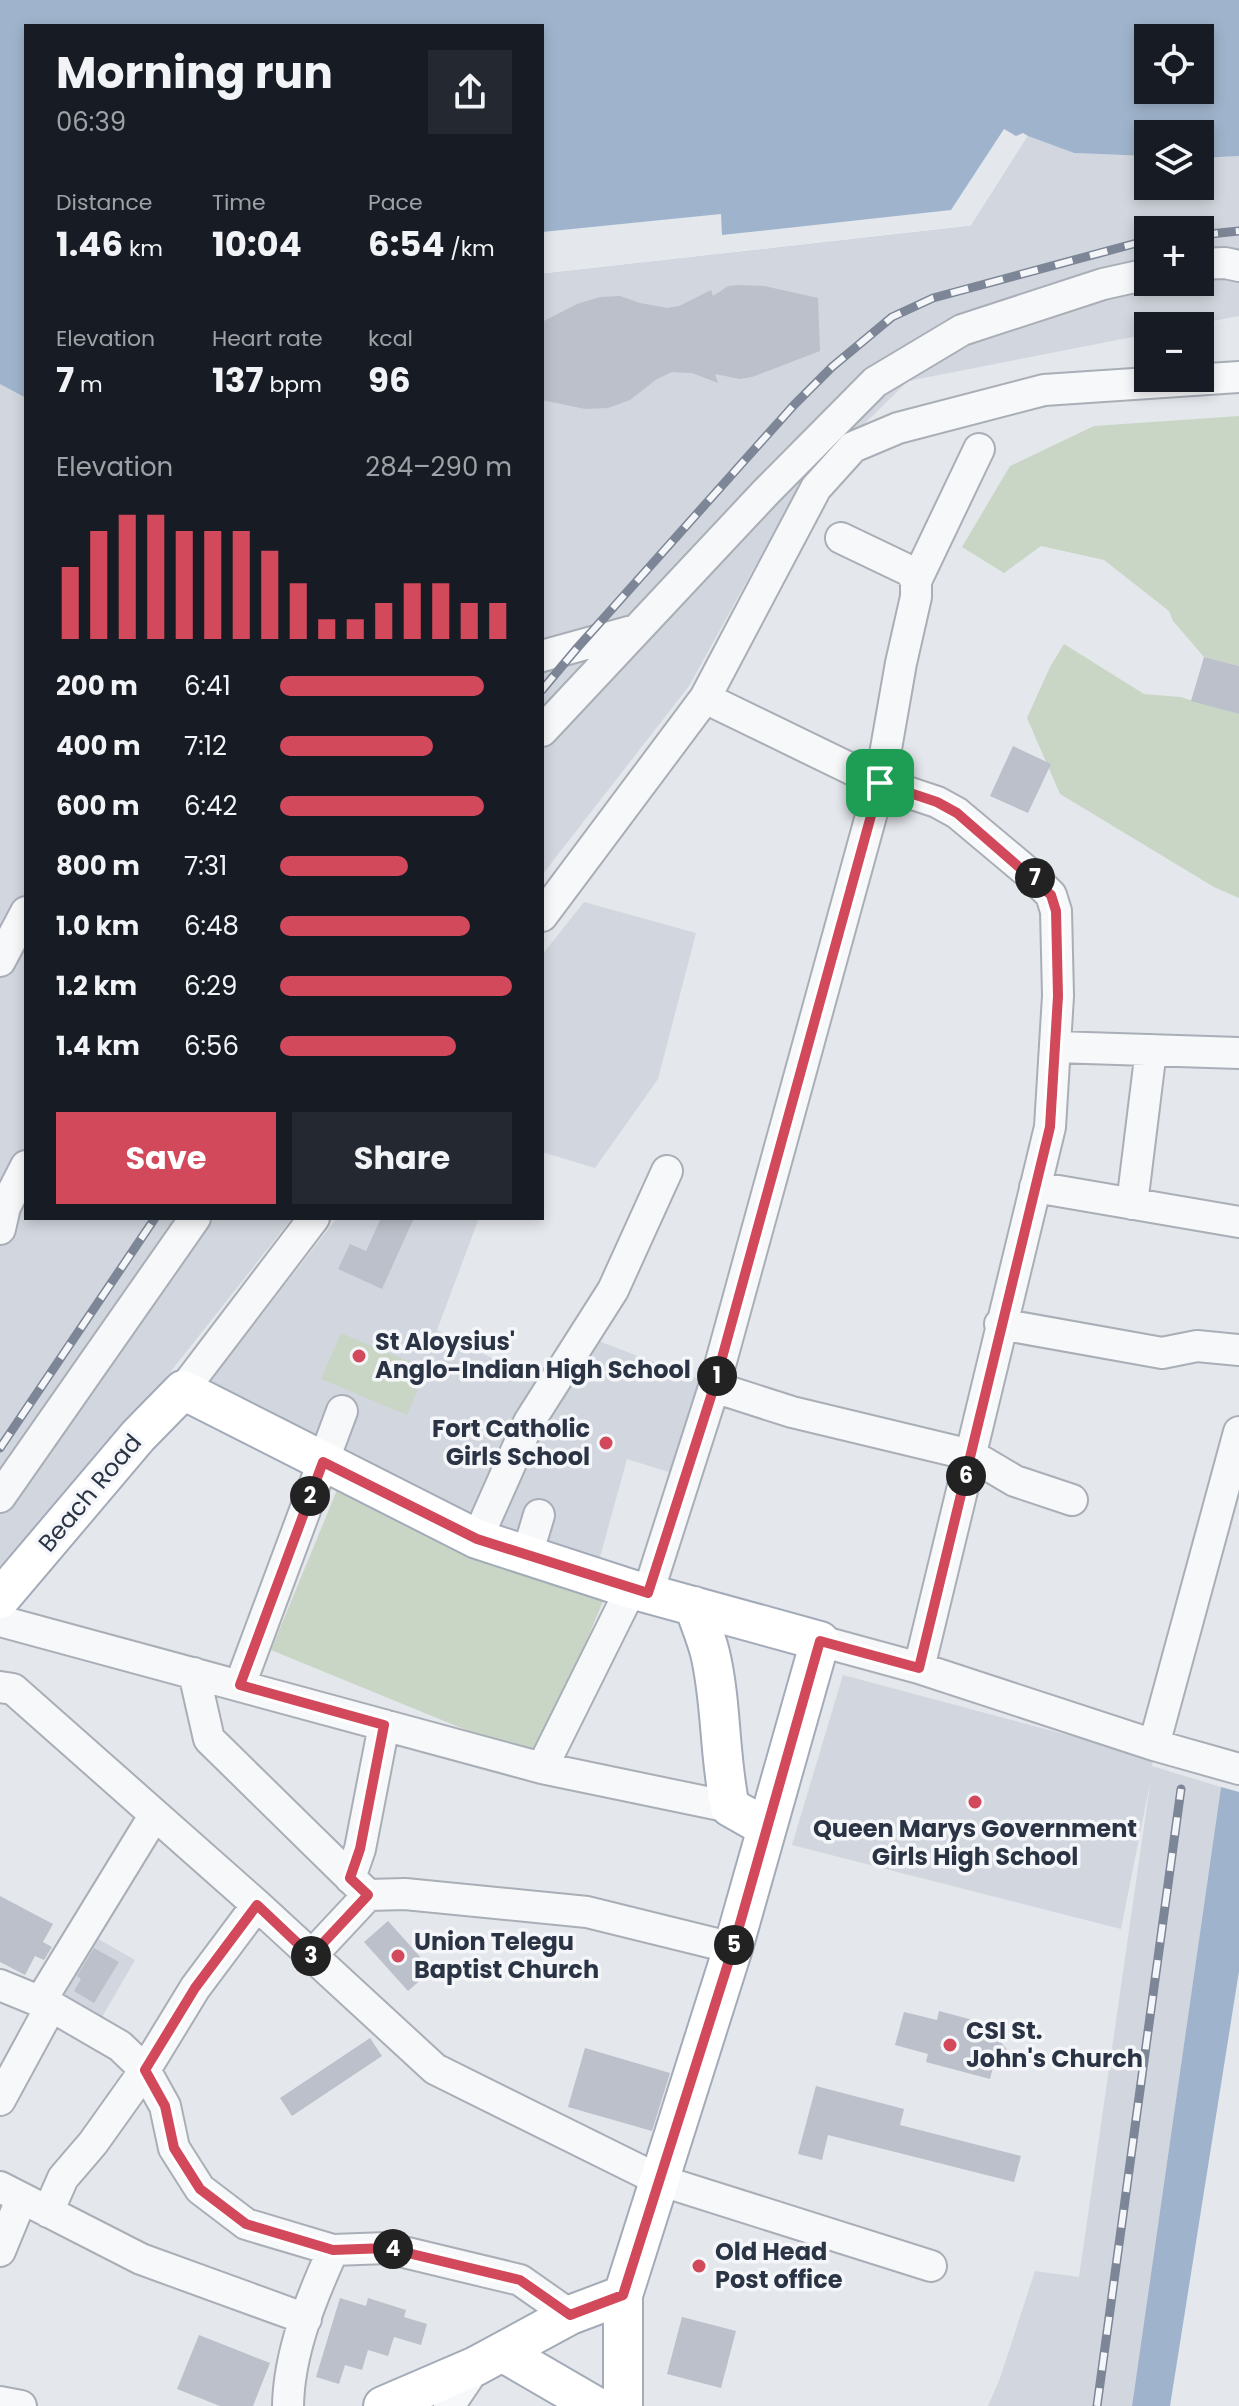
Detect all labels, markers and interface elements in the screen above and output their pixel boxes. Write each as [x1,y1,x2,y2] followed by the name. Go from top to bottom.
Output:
[1134,24,1214,392] map controls
[1134,24,1214,104] button: locate
[56,42,333,103] text: Morning run
[428,50,512,134] button: share
[56,104,126,140] text: 06:39
[1134,120,1214,200] button: layers
[56,187,152,218] text: Distance
[212,187,266,218] text: Time
[368,187,423,218] text: Pace
[1134,216,1214,296] button: +
[56,220,123,268] text: 1.46
[212,220,302,268] text: 10:04
[368,220,444,268] text: 6:54
[123,233,163,264] text: km
[444,233,495,264] text: /km
[1134,312,1214,392] button: −
[56,323,155,354] text: Elevation
[212,323,323,354] text: Heart rate
[368,323,413,354] text: kcal
[56,356,74,404] text: 7
[212,356,264,404] text: 137
[368,356,411,404] text: 96
[74,369,103,400] text: m
[264,369,322,400] text: bpm
[56,449,173,485] text: Elevation
[365,449,512,485] text: 284–290 m
[56,668,138,704] text: 200 m
[184,668,231,704] text: 6:41
[56,728,141,764] text: 400 m
[184,728,227,764] text: 7:12
[846,749,914,817] pin
[858,761,902,805] icon: arrive
[56,788,140,824] text: 600 m
[184,788,237,824] text: 6:42
[56,848,140,884] text: 800 m
[184,848,227,884] text: 7:31
[1015,858,1055,898] pin: 7
[1029,862,1041,893] text: 7
[56,908,139,944] text: 1.0 km
[184,908,239,944] text: 6:48
[56,968,137,1004] text: 1.2 km
[184,968,237,1004] text: 6:29
[56,1028,140,1064] text: 1.4 km
[184,1028,239,1064] text: 6:56
[56,1112,276,1204] button: Save
[292,1112,512,1204] button: Share
[375,1325,691,1386] place label: St Aloysius' Anglo-Indian High School
[350,1347,368,1365] marker: St Aloysius' Anglo-Indian High School
[697,1356,737,1396] pin: 1
[713,1360,721,1391] text: 1
[432,1412,590,1473] place label: Fort Catholic Girls School
[31,1427,149,1559] street label: Beach Road
[597,1434,615,1452] marker: Fort Catholic Girls School
[946,1456,986,1496] pin: 6
[959,1460,973,1491] text: 6
[290,1476,330,1516] pin: 2
[304,1480,316,1511] text: 2
[966,1793,984,1811] marker: Queen Marys Government Girls High School
[813,1812,1137,1873] place label: Queen Marys Government Girls High School
[414,1925,599,1986] place label: Union Telegu Baptist Church
[714,1925,754,1965] pin: 5
[727,1929,741,1960] text: 5
[291,1936,331,1976] pin: 3
[304,1940,318,1971] text: 3
[389,1947,407,1965] marker: Union Telegu Baptist Church
[966,2014,1143,2075] place label: CSI St. John's Church
[941,2036,959,2054] marker: CSI St. John's Church
[373,2229,413,2269] pin: 4
[386,2233,400,2264] text: 4
[715,2235,843,2296] place label: Old Head Post office
[690,2257,708,2275] marker: Old Head Post office

